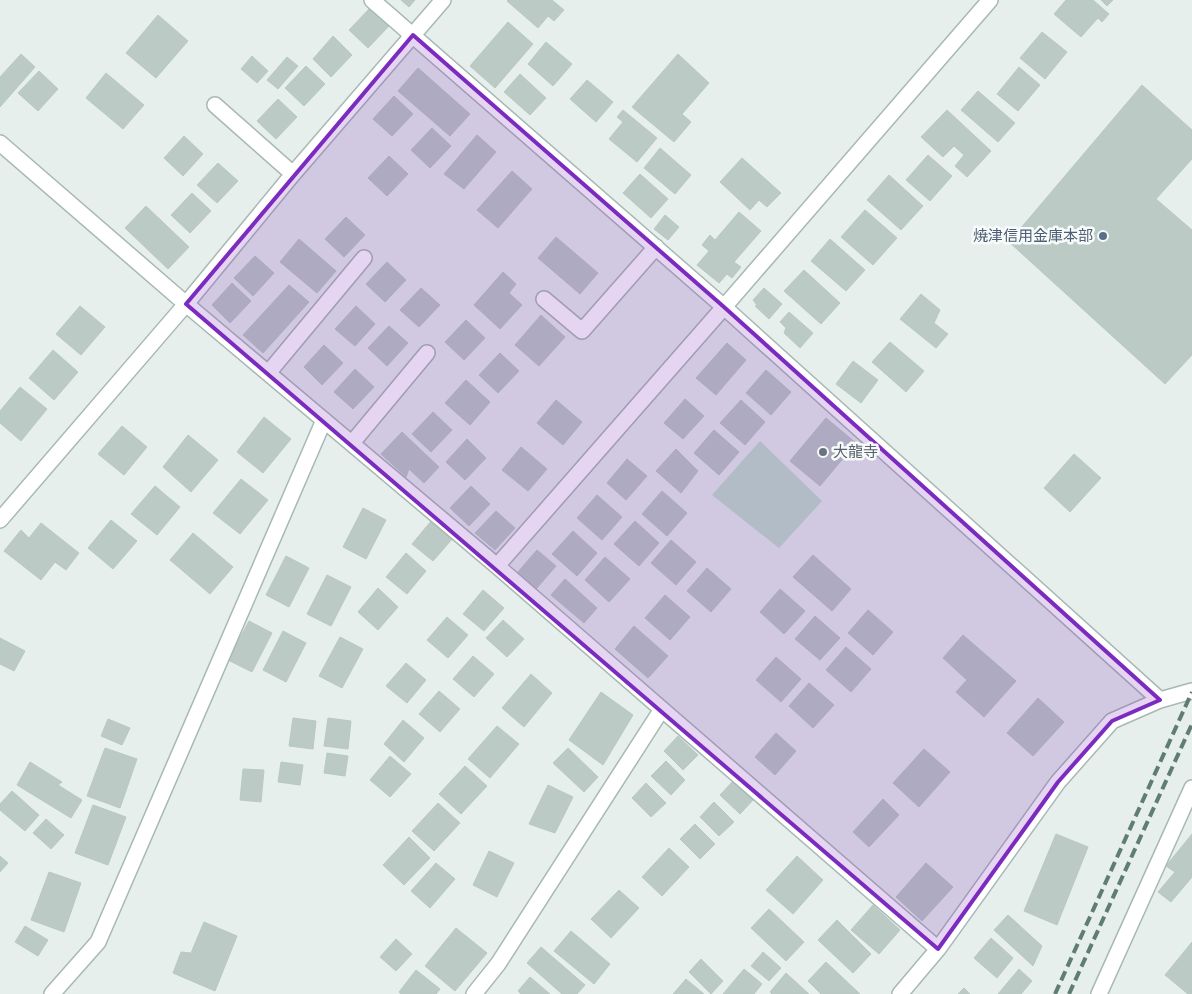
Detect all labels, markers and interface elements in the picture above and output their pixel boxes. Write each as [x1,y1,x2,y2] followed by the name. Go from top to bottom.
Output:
[973,227,1093,245] place label: 焼津信用金庫本部
[1097,230,1109,242] marker: 焼津信用金庫本部
[833,443,878,461] place label: 大龍寺
[817,446,829,458] marker: 大龍寺

